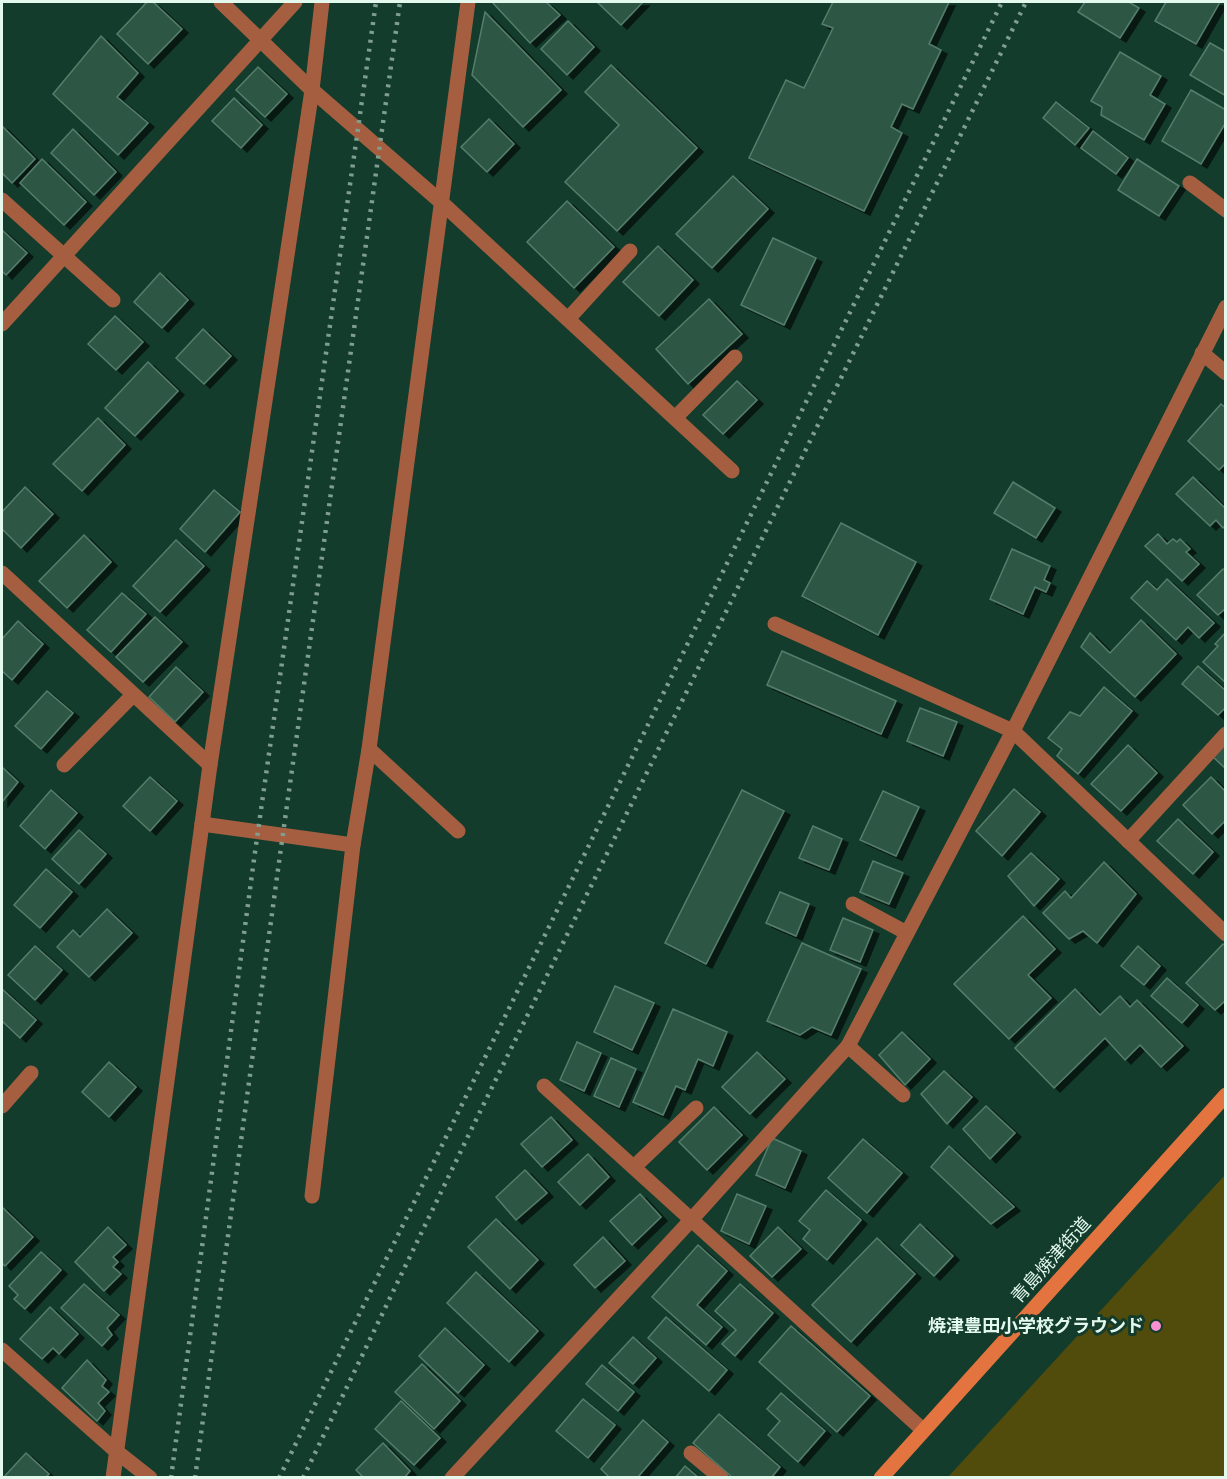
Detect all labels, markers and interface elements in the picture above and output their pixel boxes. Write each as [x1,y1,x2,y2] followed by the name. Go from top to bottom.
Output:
[1007,1213,1095,1307] street label: 青島焼津街道
[928,1315,1144,1337] place label: 焼津豊田小学校グラウンド
[1149,1319,1163,1333] marker: 焼津豊田小学校グラウンド

